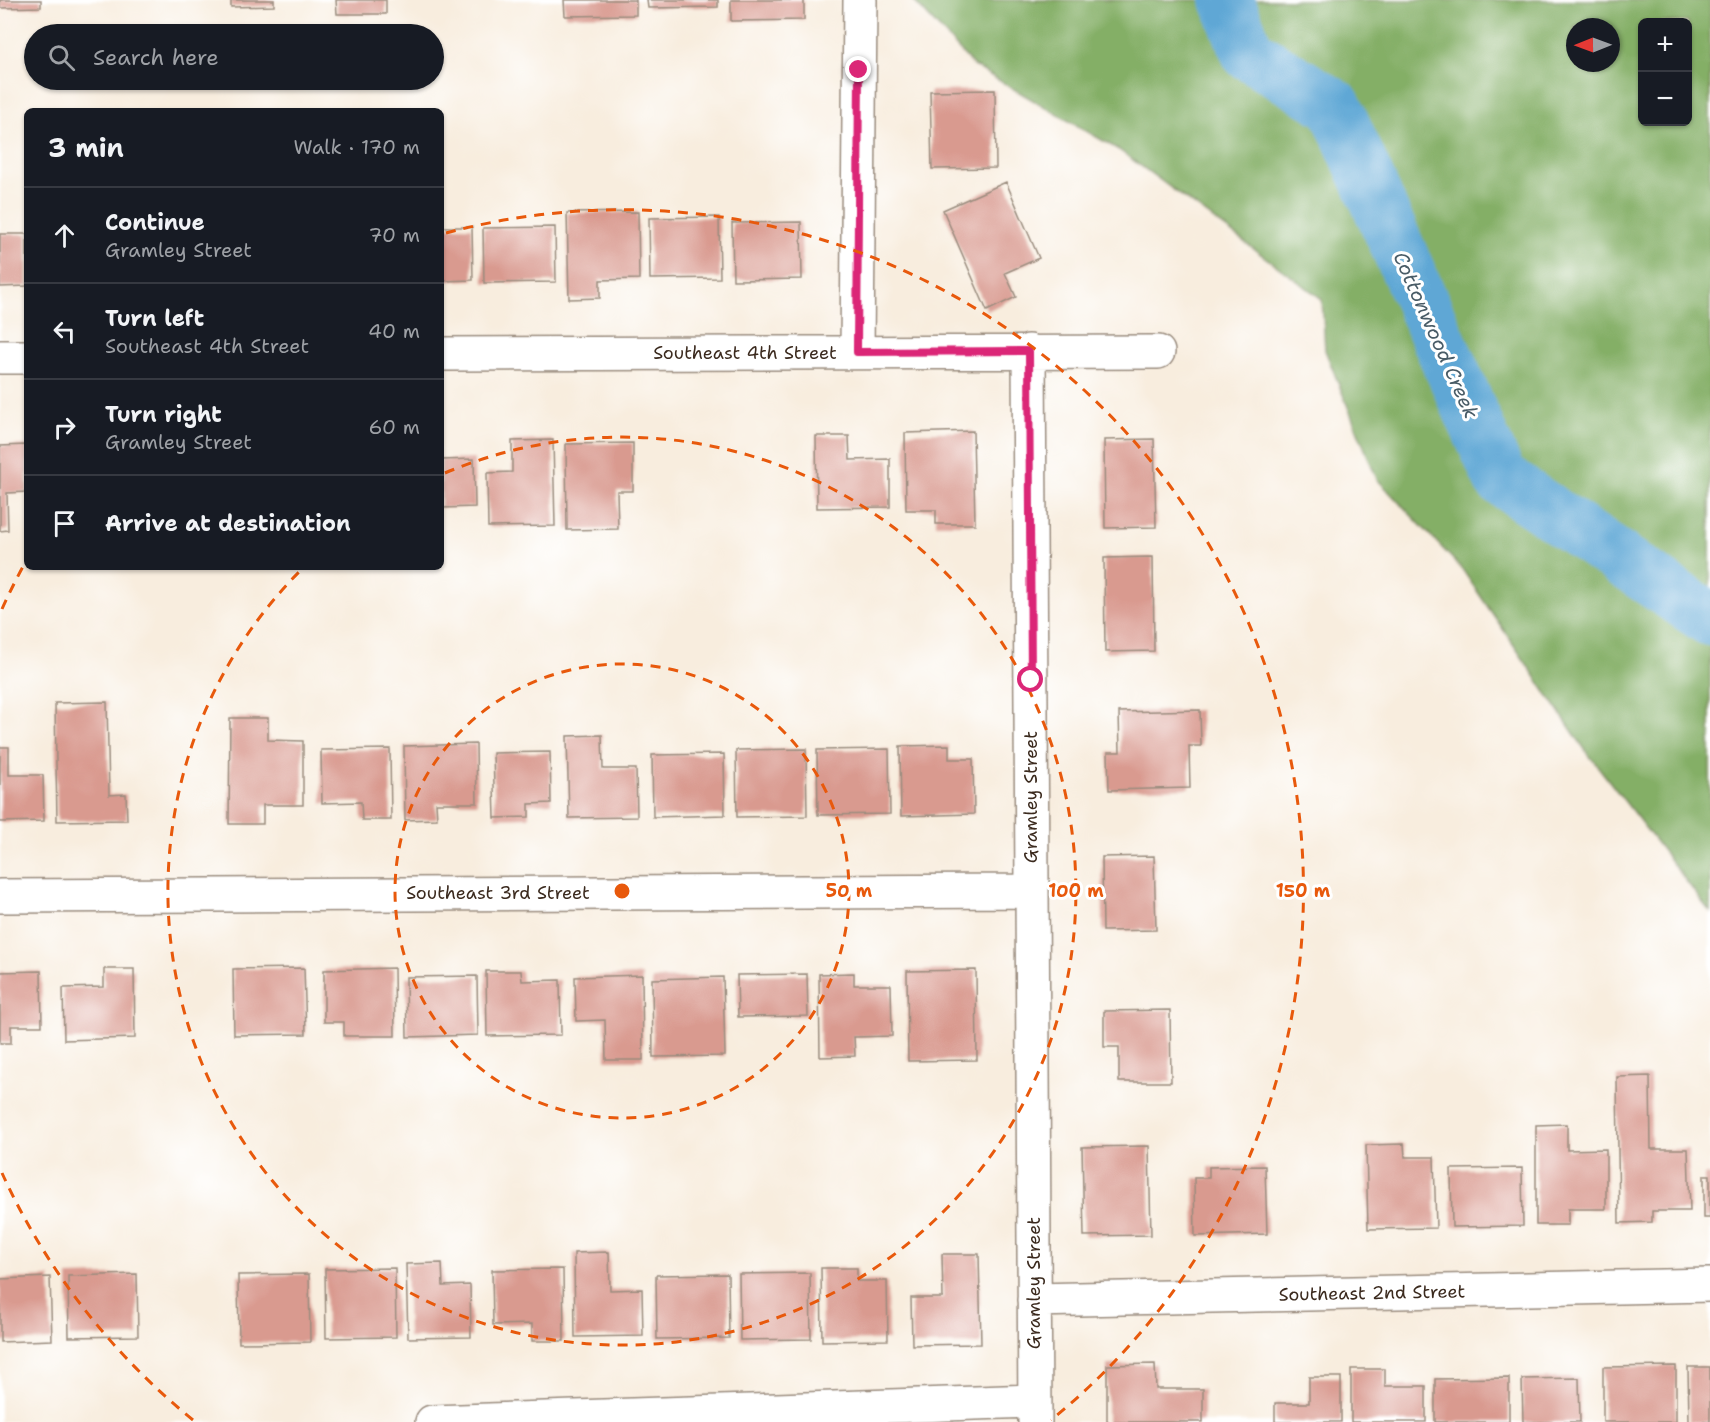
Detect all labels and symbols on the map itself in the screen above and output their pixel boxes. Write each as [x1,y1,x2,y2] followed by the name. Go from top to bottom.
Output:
[1566,18,1620,72] north arrow
[845,56,871,82] route end
[1387,247,1485,423] water label: Cottonwood Creek
[653,341,837,365] street label: Southeast 4th Street
[1017,666,1043,692] route start
[1019,731,1043,863] street label: Gramley Street
[826,879,873,903] text: 50 m
[1048,879,1104,903] text: 100 m
[1276,879,1331,903] text: 150 m
[406,881,590,905] street label: Southeast 3rd Street
[612,881,632,901] centre of rings
[1022,1217,1046,1349] street label: Gramley Street
[1278,1279,1466,1307] street label: Southeast 2nd Street

